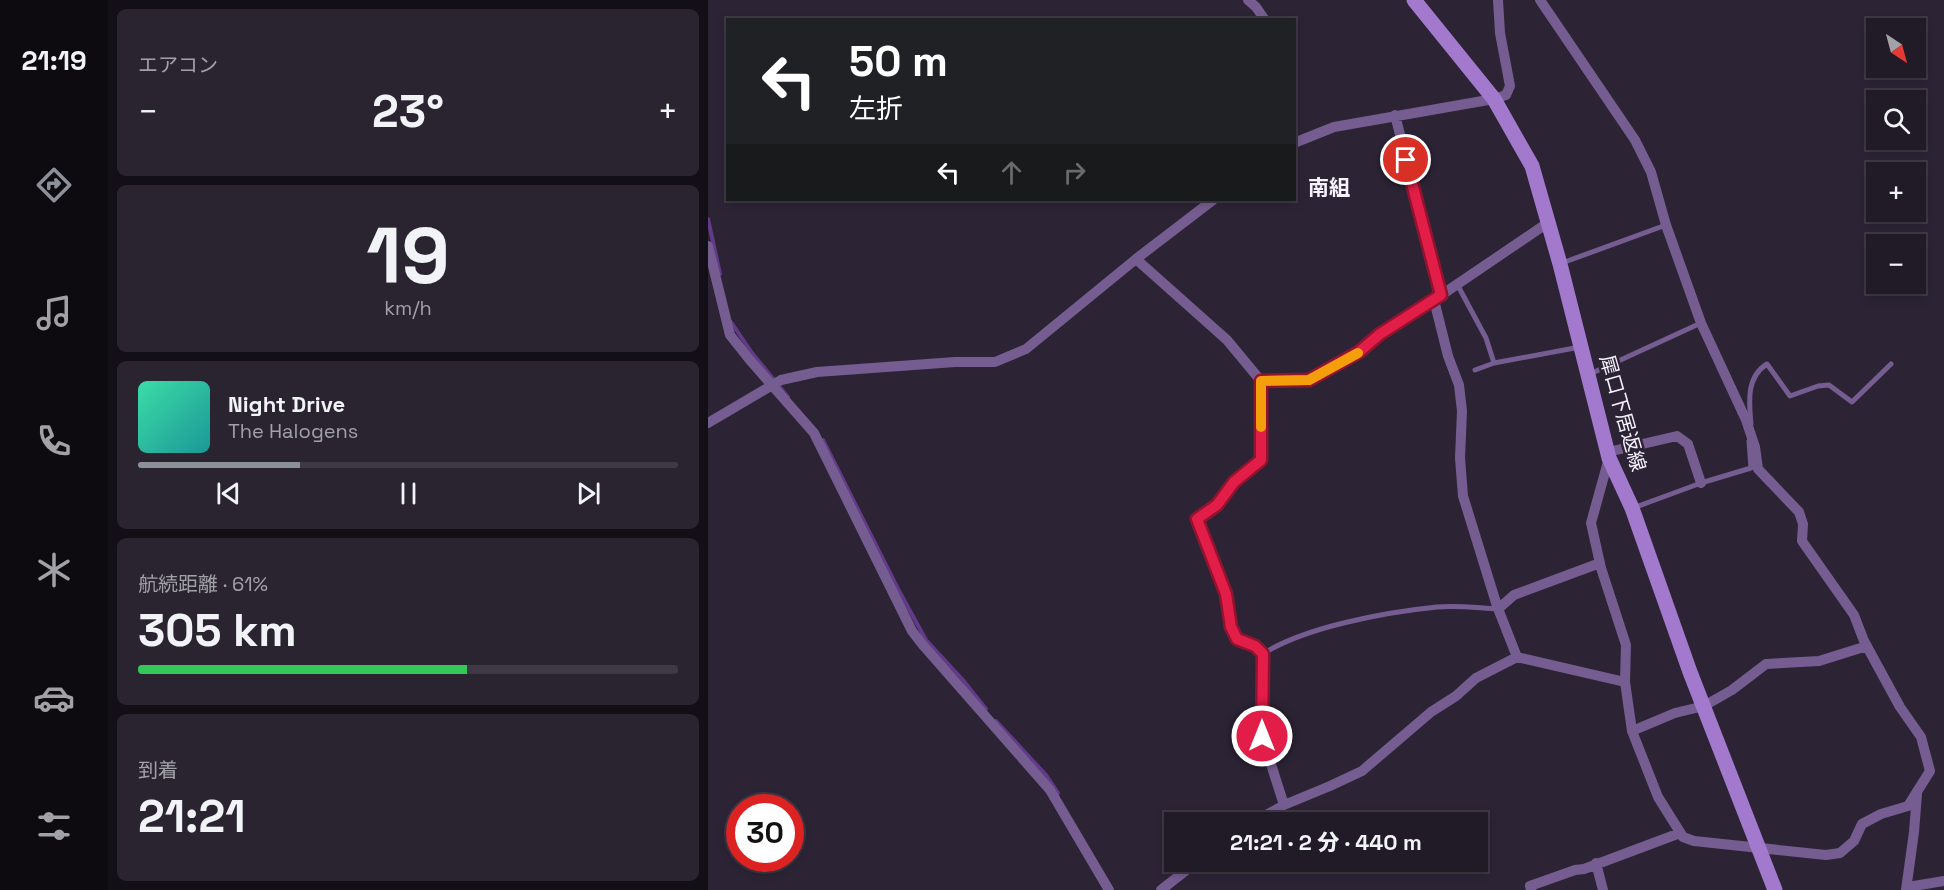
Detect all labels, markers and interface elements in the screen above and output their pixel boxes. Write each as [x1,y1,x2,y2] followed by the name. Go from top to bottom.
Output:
[1866,18,1926,78] north arrow
[1866,18,1926,294] map controls
[849,35,948,88] text: 50 m
[750,42,828,120] icon: left
[21,43,87,78] text: 21:19
[138,52,218,78] text: エアコン
[372,83,444,140] text: 23°
[1866,90,1926,150] button: search
[138,91,158,133] text: −
[658,91,678,133] text: +
[849,91,903,126] text: 左折
[1380,134,1431,185] pin
[1389,143,1422,176] icon: arrive
[932,156,965,189] icon: left
[995,156,1028,189] icon: ahead
[1058,156,1091,189] icon: right
[1866,162,1926,222] button: +
[33,164,75,206] icon: directions
[1308,174,1350,201] district label: 南組
[366,206,450,306] text: 19
[1866,234,1926,294] button: −
[33,292,75,334] icon: music
[384,295,432,321] text: km/h
[1594,352,1652,474] street label: 犀口下居返線
[228,390,345,418] text: Night Drive
[228,418,358,444] text: The Halogens
[33,420,75,462] icon: phone
[212,477,245,510] icon: previous
[392,477,425,510] icon: pause
[572,477,605,510] icon: next
[33,549,75,591] icon: climate
[138,571,268,597] text: 航続距離 · 61%
[138,602,297,659] text: 305 km
[33,677,75,719] icon: car
[1230,704,1294,768] position arrow
[138,757,178,783] text: 到着
[138,788,246,845] text: 21:21
[726,794,804,872] speed limit sign: 30
[33,805,75,847] icon: filters
[1230,828,1422,856] text: 21:21 · 2 分 · 440 m

